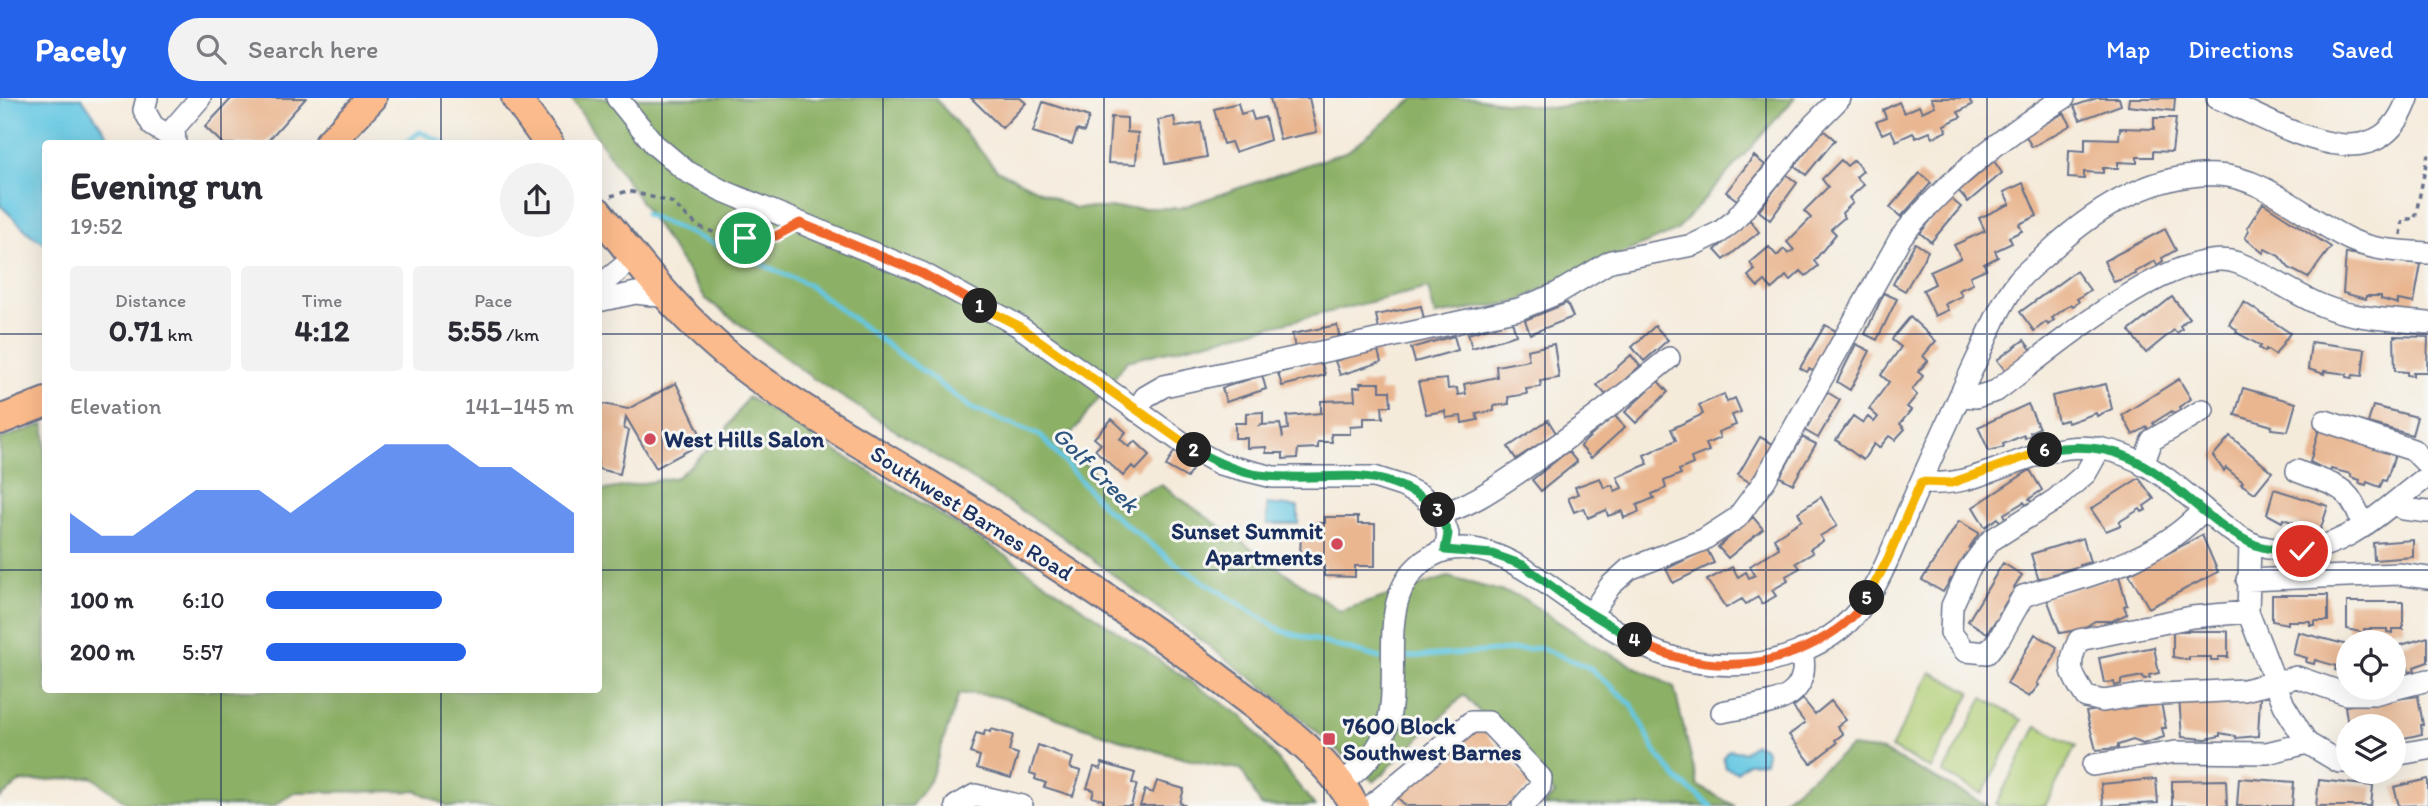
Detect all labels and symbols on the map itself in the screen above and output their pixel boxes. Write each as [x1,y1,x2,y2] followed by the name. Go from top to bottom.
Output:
[715,208,775,268] pin
[962,288,998,324] pin: 1
[1047,420,1146,519] water label: Golf Creek
[664,425,825,453] place label: West Hills Salon
[642,431,658,447] marker: West Hills Salon
[1176,432,1212,468] pin: 2
[2028,432,2062,468] pin: 6
[865,439,1079,587] street label: Southwest Barnes Road
[1420,492,1456,528] pin: 3
[1171,517,1323,571] place label: Sunset Summit Apartments
[2272,521,2332,581] pin
[1329,536,1345,552] marker: Sunset Summit Apartments
[1850,580,1884,616] pin: 5
[1618,622,1652,658] pin: 4
[1342,712,1522,766] place label: 7600 Block Southwest Barnes
[1321,731,1337,747] marker: 7600 Block Southwest Barnes

